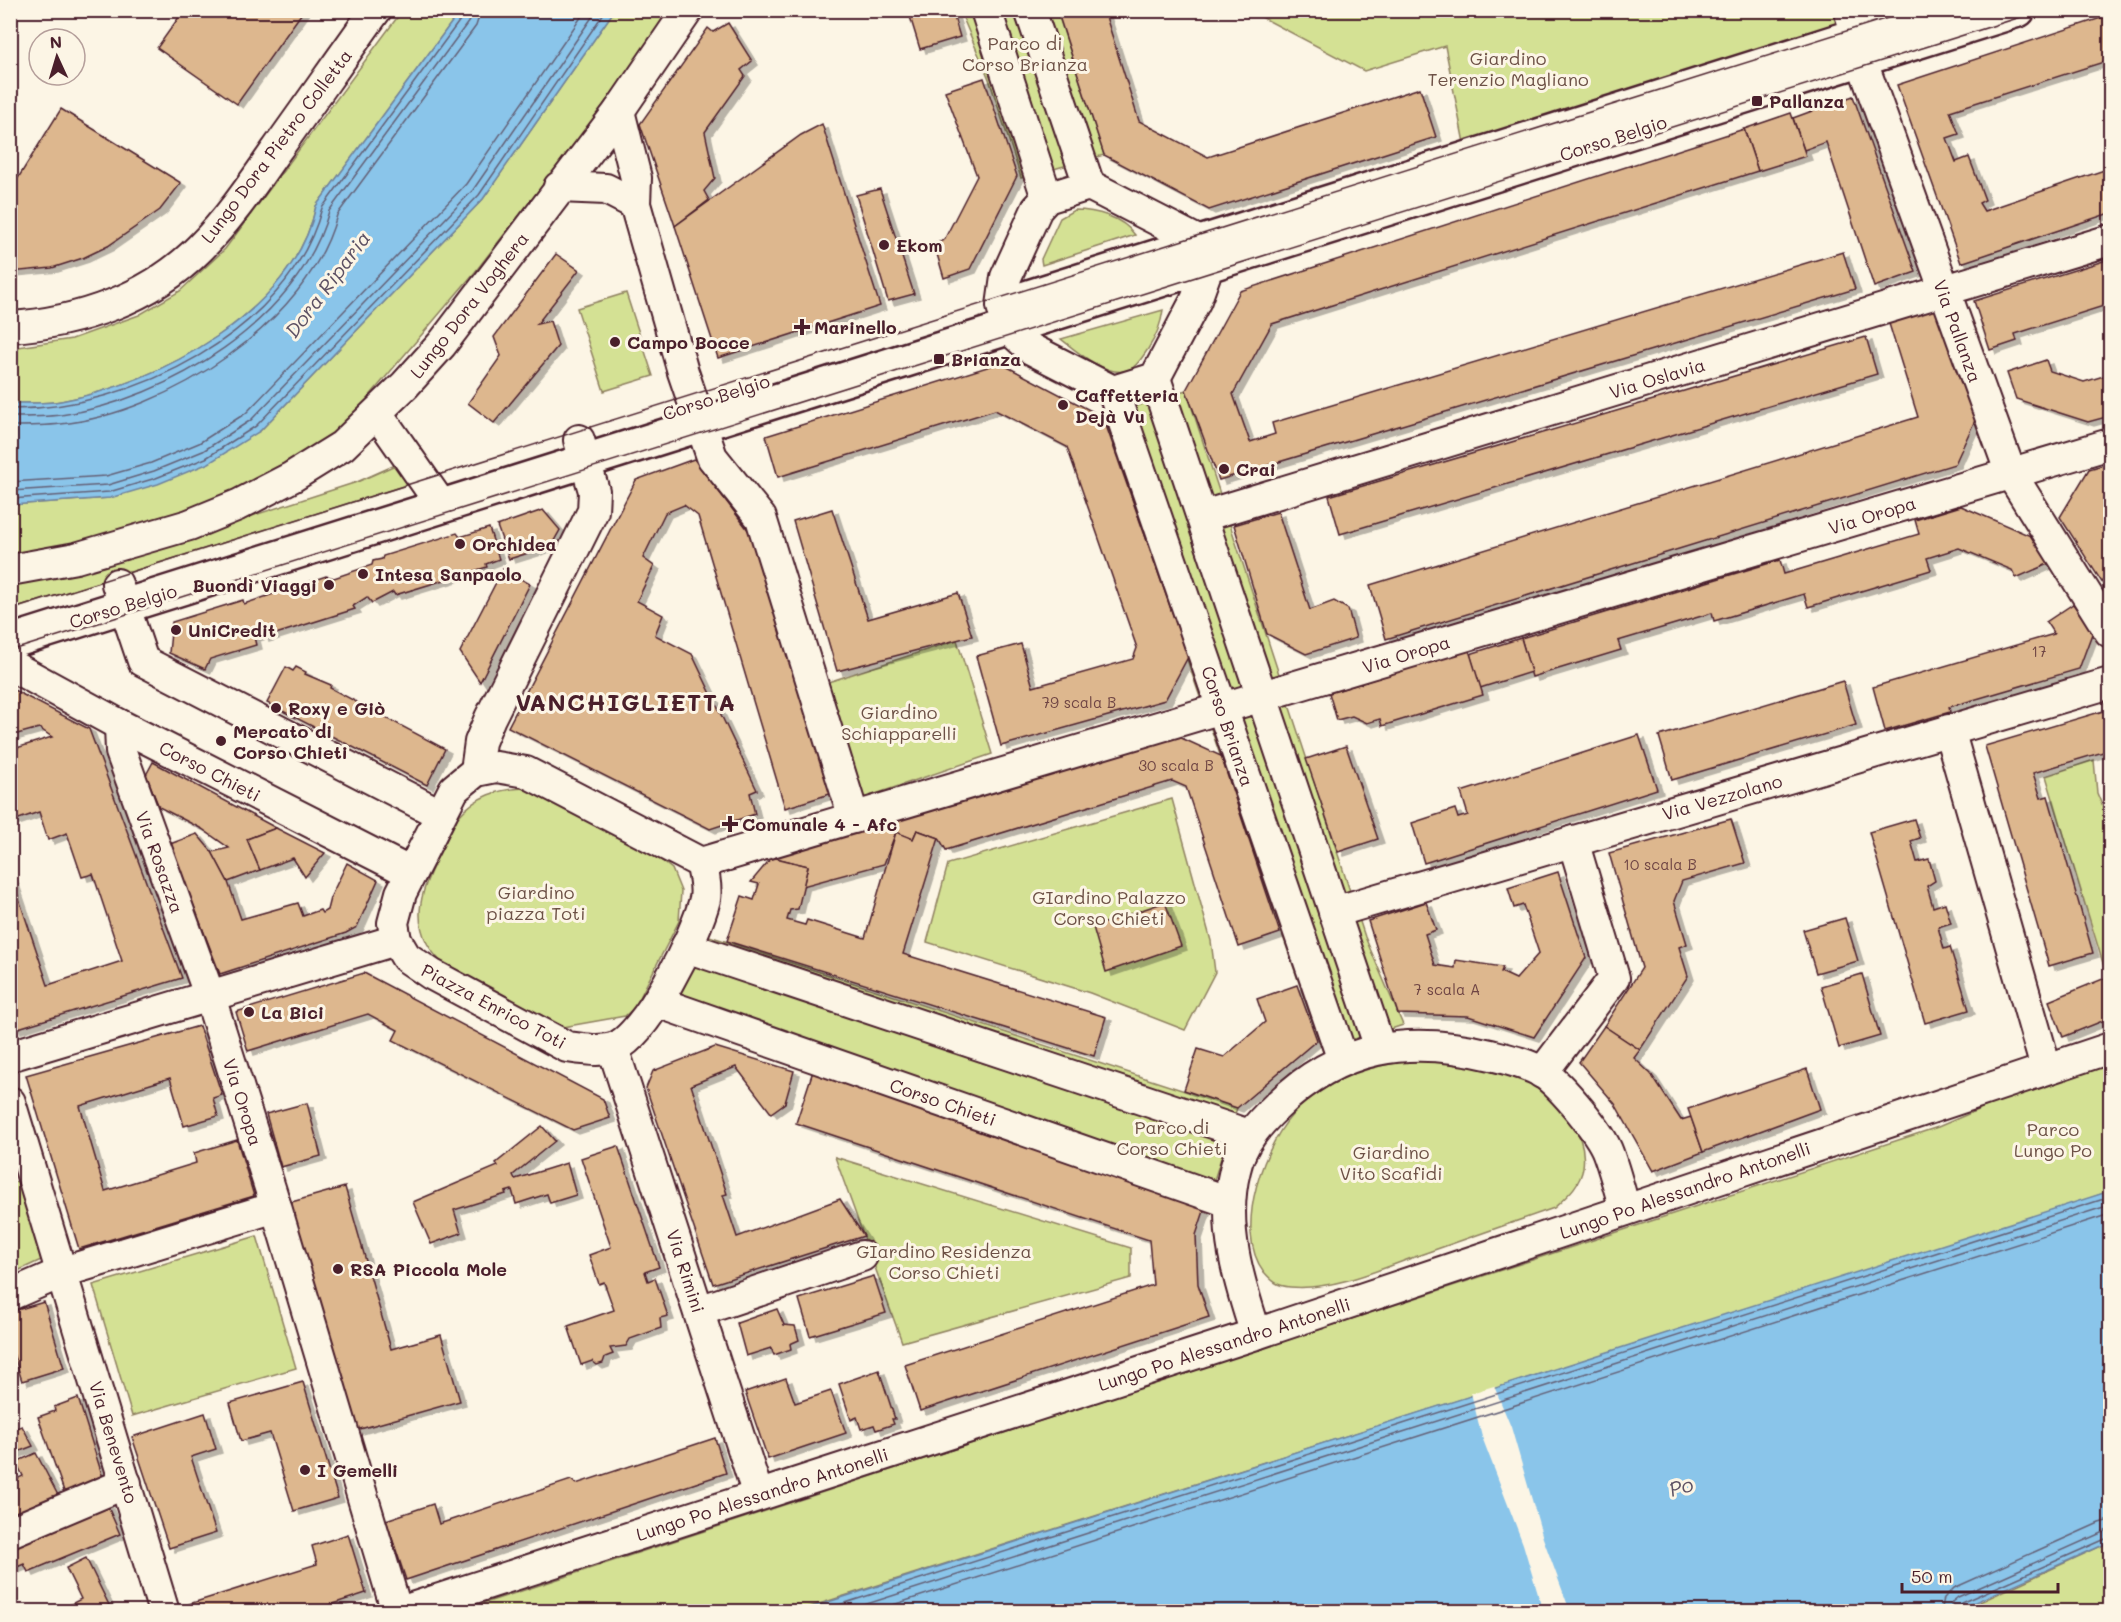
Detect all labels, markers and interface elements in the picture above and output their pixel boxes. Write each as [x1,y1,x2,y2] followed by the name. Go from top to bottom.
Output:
[27,27,87,87] north arrow
[49,31,63,52] text: N
[962,31,1088,76] park label: Parco di Corso Brianza
[195,44,357,248] street label: Lungo Dora Pietro Colletta
[1427,46,1589,91] park label: Giardino Terenzio Magliano
[1769,89,1845,113] place label: Pallanza
[1750,94,1764,108] marker: Pallanza
[1556,109,1670,167] street label: Corso Belgio
[278,226,376,342] water label: Dora Riparia
[404,227,534,383] street label: Lungo Dora Voghera
[896,233,942,257] place label: Ekom
[877,238,891,252] marker: Ekom
[1928,276,1988,386] street label: Via Pallanza
[814,315,897,339] place label: Marinello
[795,320,809,334] marker: Marinello
[627,330,750,354] place label: Campo Bocce
[608,335,622,349] marker: Campo Bocce
[951,347,1021,371] place label: Brianza
[932,352,946,366] marker: Brianza
[1606,352,1708,404] street label: Via Oslavia
[659,368,773,426] street label: Corso Belgio
[1075,383,1179,428] place label: Caffetteria Dejà Vu
[1056,398,1070,412] marker: Caffetteria Dejà Vu
[1236,457,1276,481] place label: Crai
[1217,462,1231,476] marker: Crai
[1825,490,1919,540] street label: Via Oropa
[472,532,556,556] place label: Orchidea
[453,537,467,551] marker: Orchidea
[375,562,522,586] place label: Intesa Sanpaolo
[356,567,370,581] marker: Intesa Sanpaolo
[193,573,317,597] place label: Buondì Viaggi
[66,578,180,634] street label: Corso Belgio
[322,578,336,592] marker: Buondì Viaggi
[188,618,276,642] place label: UniCredit
[169,623,183,637] marker: UniCredit
[1359,629,1453,679] street label: Via Oropa
[2031,641,2047,661] house number: 17
[1196,663,1260,789] street label: Corso Brianza
[515,686,737,717] district label: VANCHIGLIETTA
[1042,692,1116,712] house number: 79 scala B
[288,696,385,720] place label: Roxy e Giò
[841,700,957,745] park label: Giardino Schiapparelli
[269,701,283,715] marker: Roxy e Giò
[233,719,348,764] place label: Mercato di Corso Chieti
[214,734,228,748] marker: Mercato di Corso Chieti
[155,735,265,807] street label: Corso Chieti
[1138,755,1214,775] house number: 30 scala B
[1659,768,1785,826] street label: Via Vezzolano
[130,807,190,917] street label: Via Rosazza
[742,812,898,836] place label: Comunale 4 - Afc
[723,817,737,831] marker: Comunale 4 - Afc
[1623,854,1697,874] house number: 10 scala B
[487,880,585,925] park label: Giardino piazza Toti
[1032,885,1186,930] park label: GIardino Palazzo Corso Chieti
[417,958,571,1054] street label: Piazza Enrico Toti
[1414,979,1480,999] house number: 7 scala A
[261,1000,324,1024] place label: La Bici
[242,1005,256,1019] marker: La Bici
[218,1055,268,1149] street label: Via Oropa
[887,1073,999,1131] street label: Corso Chieti
[1117,1115,1227,1160] park label: Parco di Corso Chieti
[2014,1117,2092,1162] park label: Parco Lungo Po
[1556,1136,1814,1244] street label: Lungo Po Alessandro Antonelli
[1340,1140,1442,1185] park label: Giardino Vito Scafidi
[661,1226,711,1316] street label: Via Rimini
[856,1239,1032,1284] park label: GIardino Residenza Corso Chieti
[350,1257,507,1281] place label: RSA Piccola Mole
[331,1262,345,1276] marker: RSA Piccola Mole
[1095,1292,1353,1396] street label: Lungo Po Alessandro Antonelli
[84,1378,144,1506] street label: Via Benevento
[633,1442,891,1546] street label: Lungo Po Alessandro Antonelli
[317,1458,398,1482] place label: I Gemelli
[298,1463,312,1477] marker: I Gemelli
[1666,1470,1696,1502] water label: Po
[1902,1556,2058,1594] scale bar
[1911,1564,1953,1588] text: 50 m

